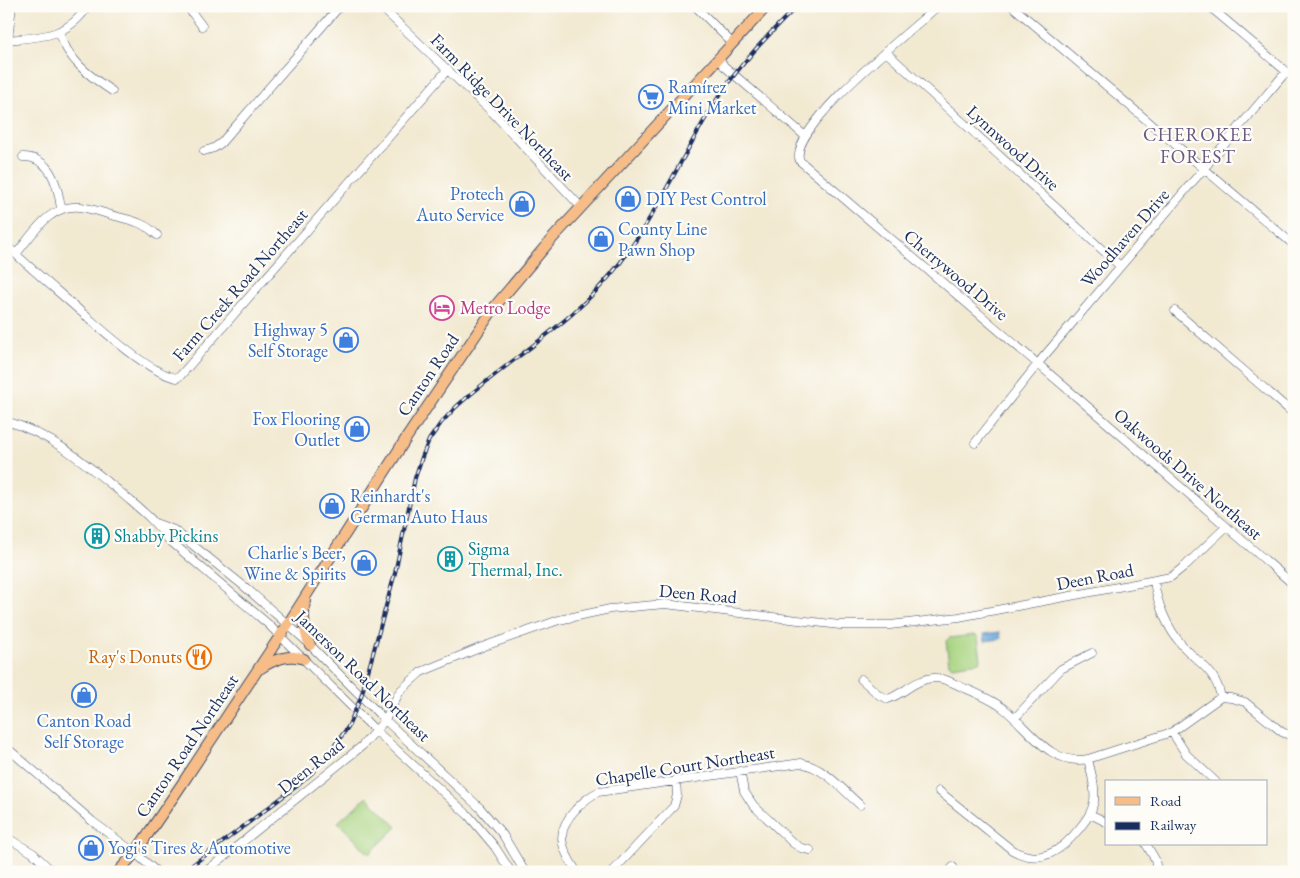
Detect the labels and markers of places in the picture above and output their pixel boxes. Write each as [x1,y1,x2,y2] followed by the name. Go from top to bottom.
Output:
[668,75,757,119] place label: Ramírez Mini Market
[638,84,664,110] supermarket icon: Ramírez Mini Market
[415,182,504,226] place label: Protech Auto Service
[615,186,641,212] shop icon: DIY Pest Control
[646,187,767,210] place label: DIY Pest Control
[509,191,535,217] shop icon: Protech Auto Service
[618,217,707,261] place label: County Line Pawn Shop
[588,226,614,252] shop icon: County Line Pawn Shop
[429,295,455,321] hotel icon: Metro Lodge
[460,296,550,319] place label: Metro Lodge
[248,318,328,362] place label: Highway 5 Self Storage
[333,327,359,353] shop icon: Highway 5 Self Storage
[253,407,340,451] place label: Fox Flooring Outlet
[344,416,370,442] shop icon: Fox Flooring Outlet
[350,484,488,528] place label: Reinhardt's German Auto Haus
[319,493,345,519] shop icon: Reinhardt's German Auto Haus
[84,523,110,549] building icon: Shabby Pickins
[114,524,218,547] place label: Shabby Pickins
[468,537,563,581] place label: Sigma Thermal, Inc.
[244,541,346,585] place label: Charlie's Beer, Wine & Spirits
[437,546,463,572] building icon: Sigma Thermal, Inc.
[351,550,377,576] shop icon: Charlie's Beer, Wine & Spirits
[186,644,212,670] restaurant icon: Ray's Donuts
[88,645,182,668] place label: Ray's Donuts
[71,682,97,708] shop icon: Canton Road Self Storage
[37,709,132,753] place label: Canton Road Self Storage
[78,835,104,861] shop icon: Yogi's Tires & Automotive
[108,836,291,859] place label: Yogi's Tires & Automotive

